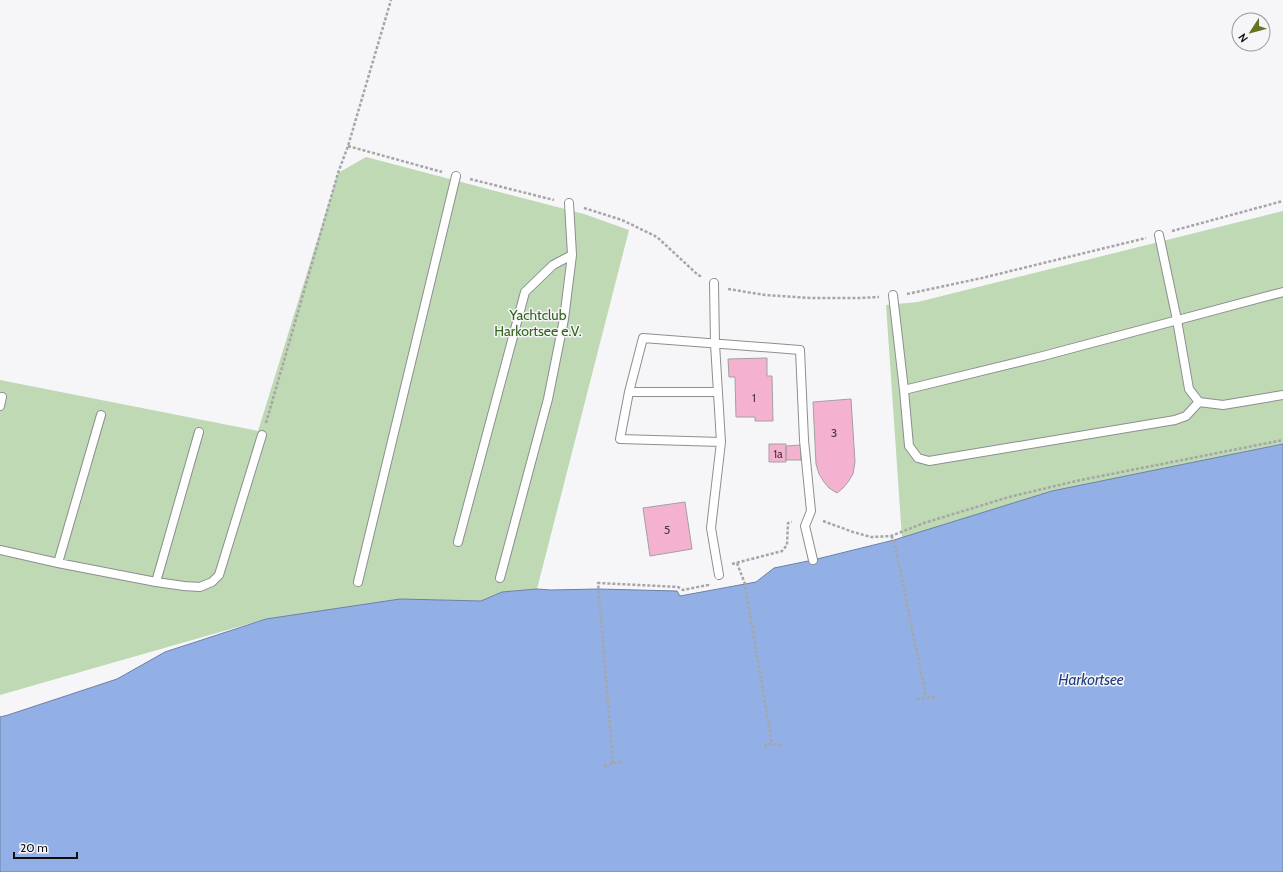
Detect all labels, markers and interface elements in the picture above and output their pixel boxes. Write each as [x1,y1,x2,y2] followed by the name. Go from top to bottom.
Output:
[1231,12,1271,52] north arrow
[1235,31,1251,45] text: N
[494,306,582,340] park label: Yachtclub Harkortsee e.V.
[752,390,756,405] house number: 1
[831,425,837,440] house number: 3
[773,446,783,461] house number: 1a
[664,522,670,537] house number: 5
[1058,671,1124,689] water label: Harkortsee
[14,834,77,860] scale bar
[20,840,48,855] text: 20 m

